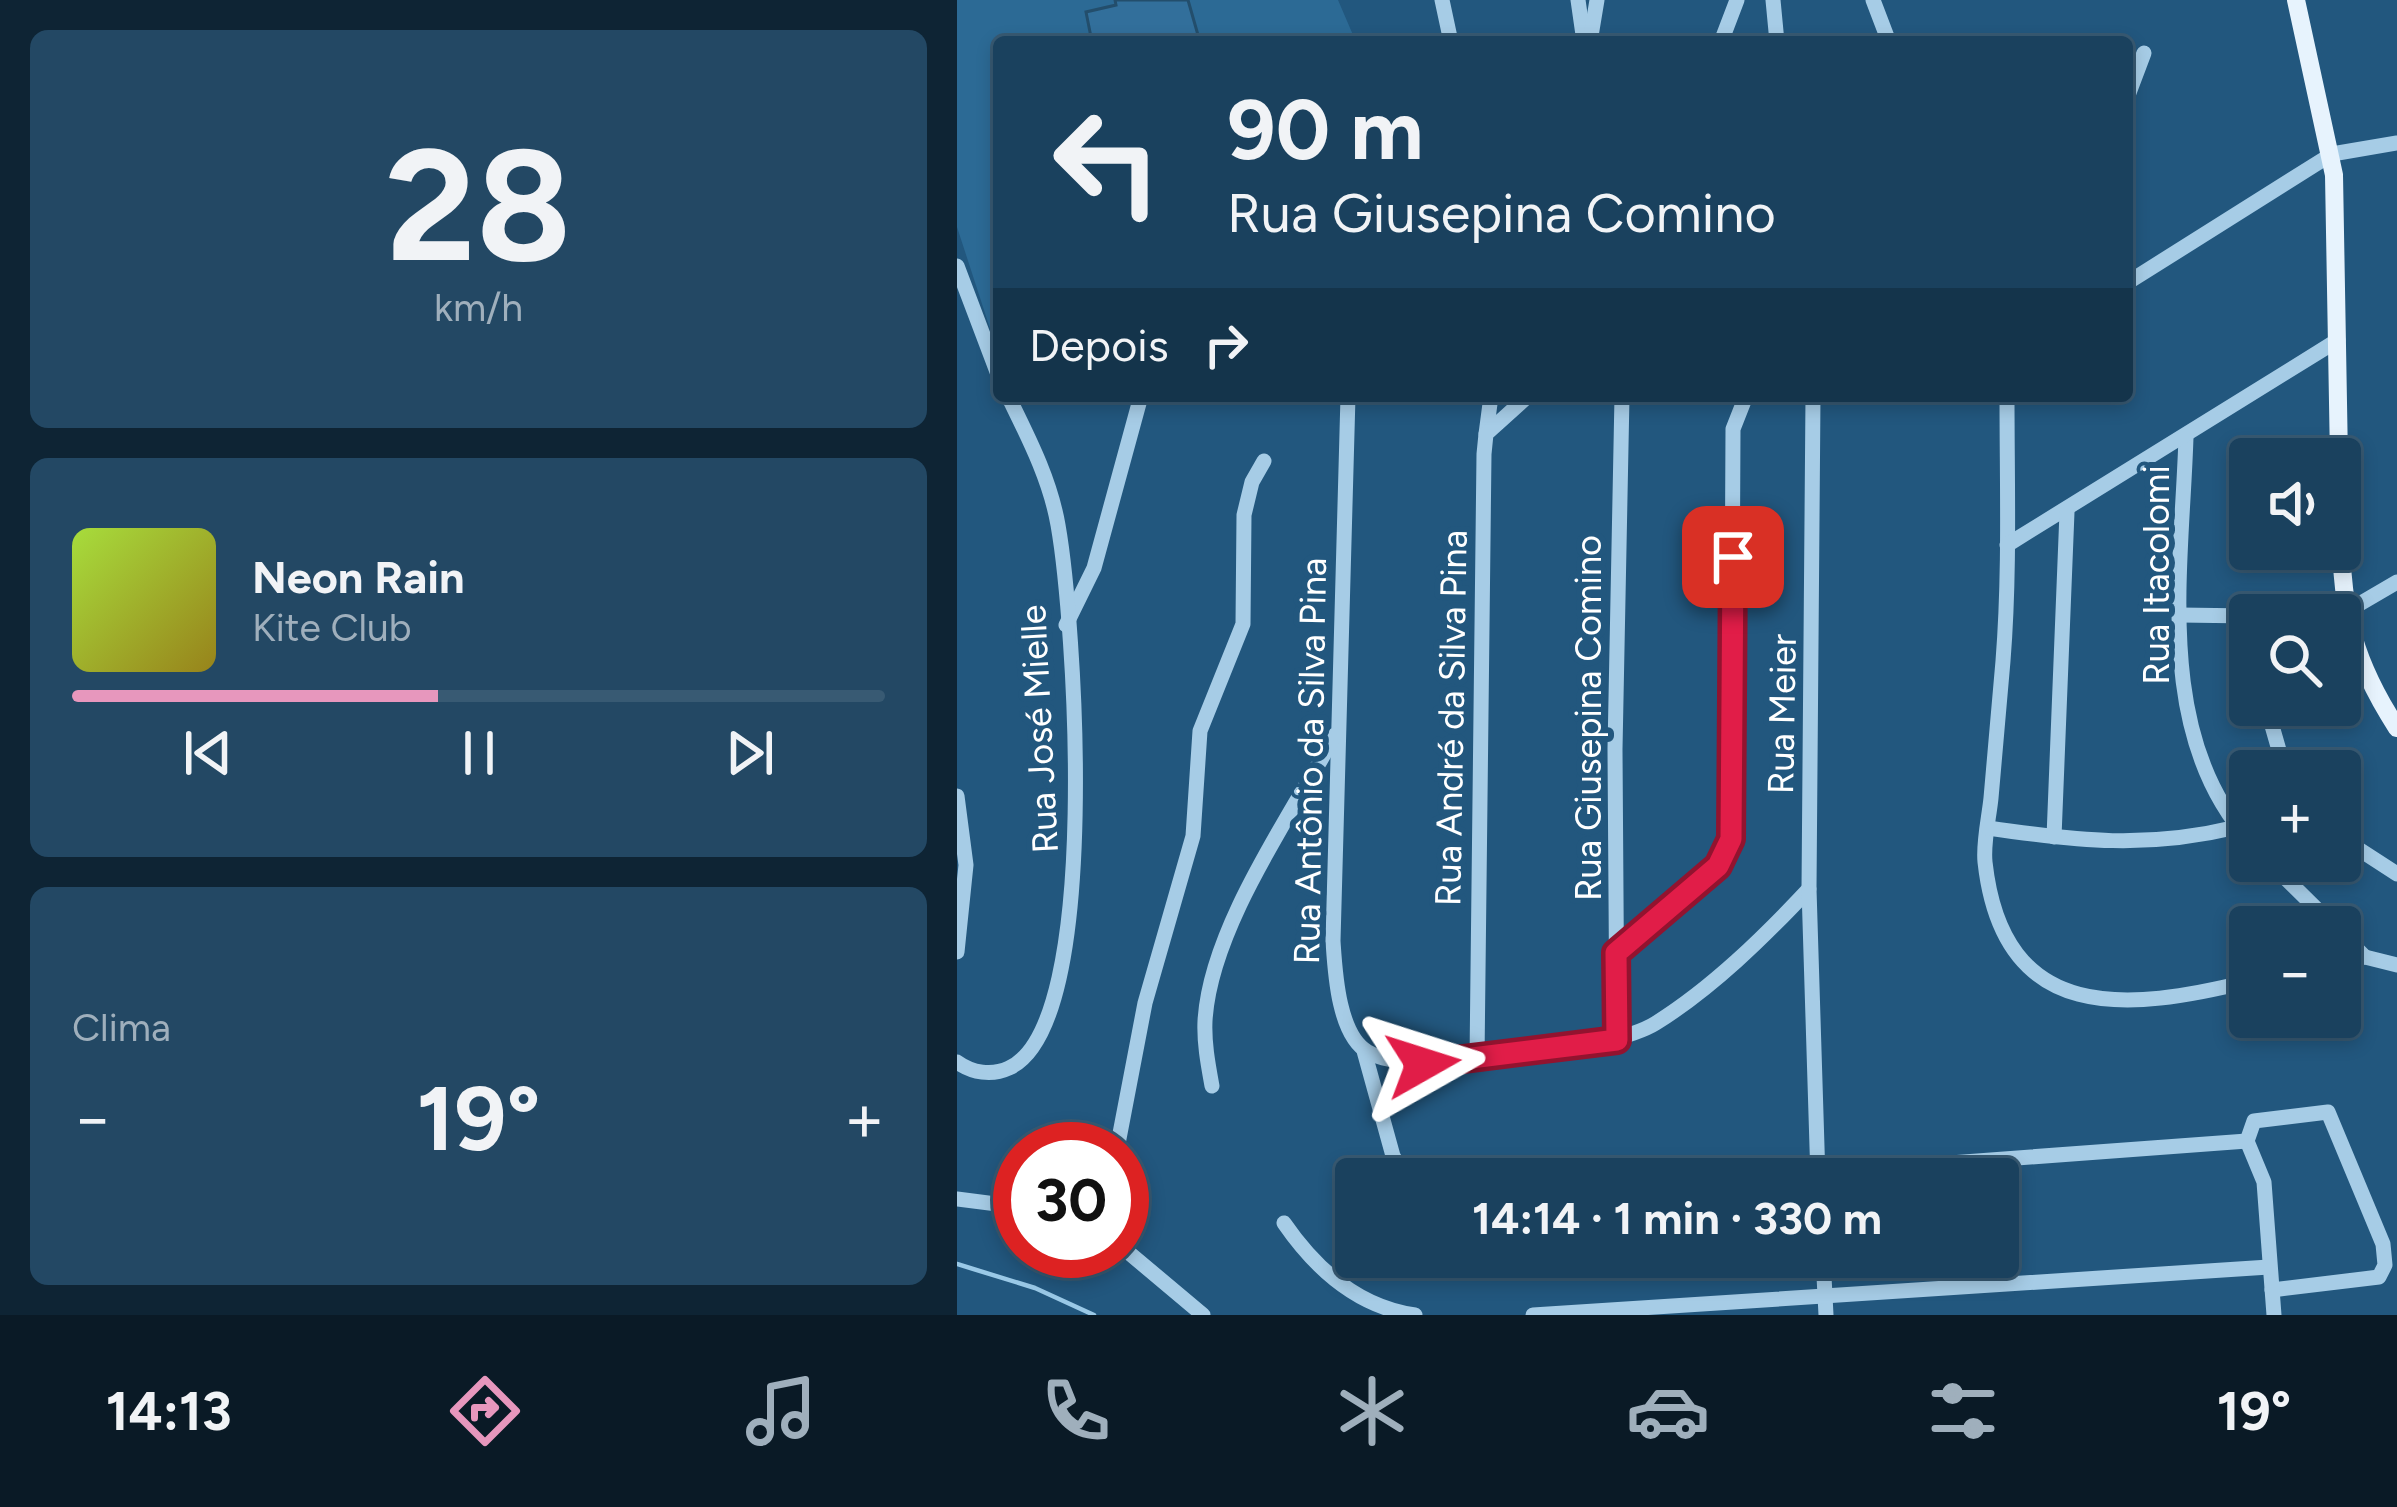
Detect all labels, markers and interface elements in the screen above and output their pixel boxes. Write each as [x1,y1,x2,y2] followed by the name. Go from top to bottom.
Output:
[1227,79,1423,180] text: 90 m
[1029,84,1185,240] icon: left
[386,112,571,299] text: 28
[1227,181,1776,246] text: Rua Giusepina Comino
[434,284,523,331] text: km/h
[1193,312,1259,378] icon: right
[1029,318,1169,372] text: Depois
[2229,438,2361,1038] map controls
[2229,438,2361,570] button: sound
[2135,465,2178,685] street label: Rua Itacolomi
[1682,506,1784,608] pin
[1700,524,1766,590] icon: arrive
[1426,530,1476,906] street label: Rua André da Silva Pina
[1567,535,1610,901] street label: Rua Giusepina Comino
[252,550,465,604] text: Neon Rain
[1285,557,1335,965] street label: Rua Antônio da Silva Pina
[2229,594,2361,726] button: search
[252,604,412,651] text: Kite Club
[1011,604,1067,854] street label: Rua José Mielle
[1759,634,1805,794] street label: Rua Meier
[175,720,241,786] icon: previous
[446,720,512,786] icon: pause
[717,720,783,786] icon: next
[2229,750,2361,882] button: +
[2229,906,2361,1038] button: −
[1360,1001,1486,1127] position arrow
[72,1004,171,1051] text: Clima
[416,1064,541,1173] text: 19°
[72,1078,113,1158] text: −
[844,1078,885,1158] text: +
[993,1122,1149,1278] speed limit sign: 30
[1472,1191,1882,1245] text: 14:14 · 1 min · 330 m
[443,1369,527,1453] icon: directions
[739,1369,823,1453] icon: music
[1034,1369,1118,1453] icon: phone
[1330,1369,1414,1453] icon: climate
[1626,1369,1710,1453] icon: car
[1921,1369,2005,1453] icon: filters
[106,1379,232,1444] text: 14:13
[2217,1379,2291,1444] text: 19°

